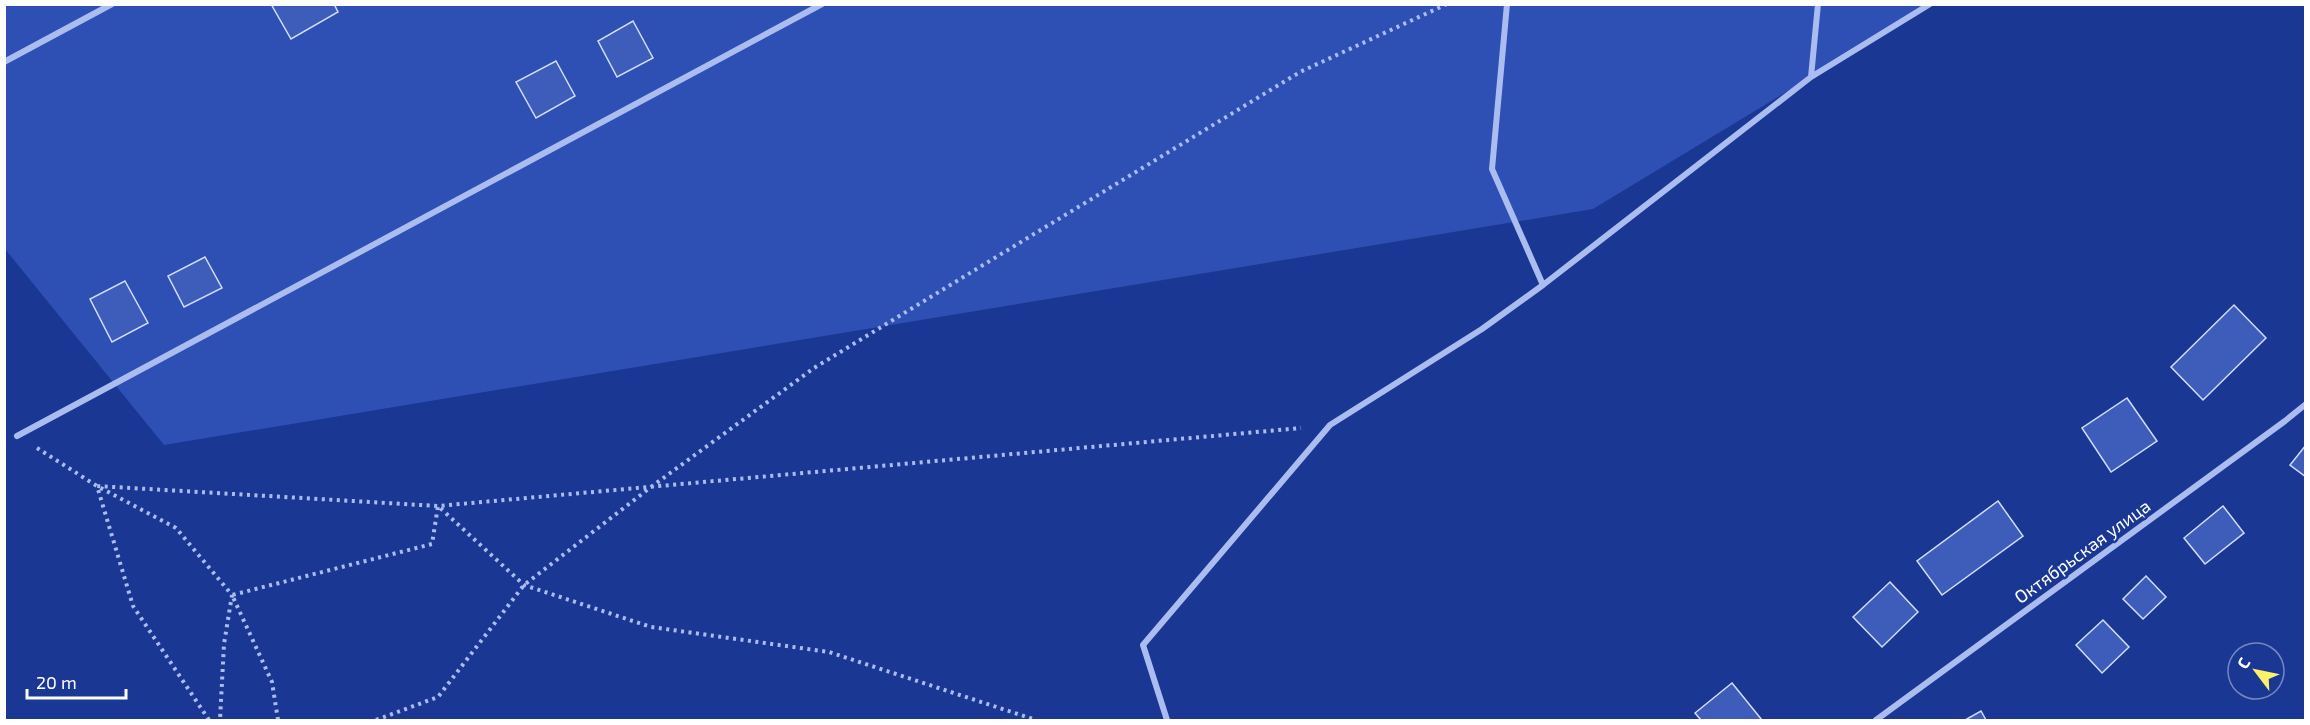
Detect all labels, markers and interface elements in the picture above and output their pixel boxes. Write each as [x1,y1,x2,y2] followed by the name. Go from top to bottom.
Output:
[2010,494,2154,608] street label: Октябрьская улица
[2226,641,2286,701] north arrow
[2232,654,2253,672] text: С
[27,662,126,700] scale bar
[36,671,77,693] text: 20 m

